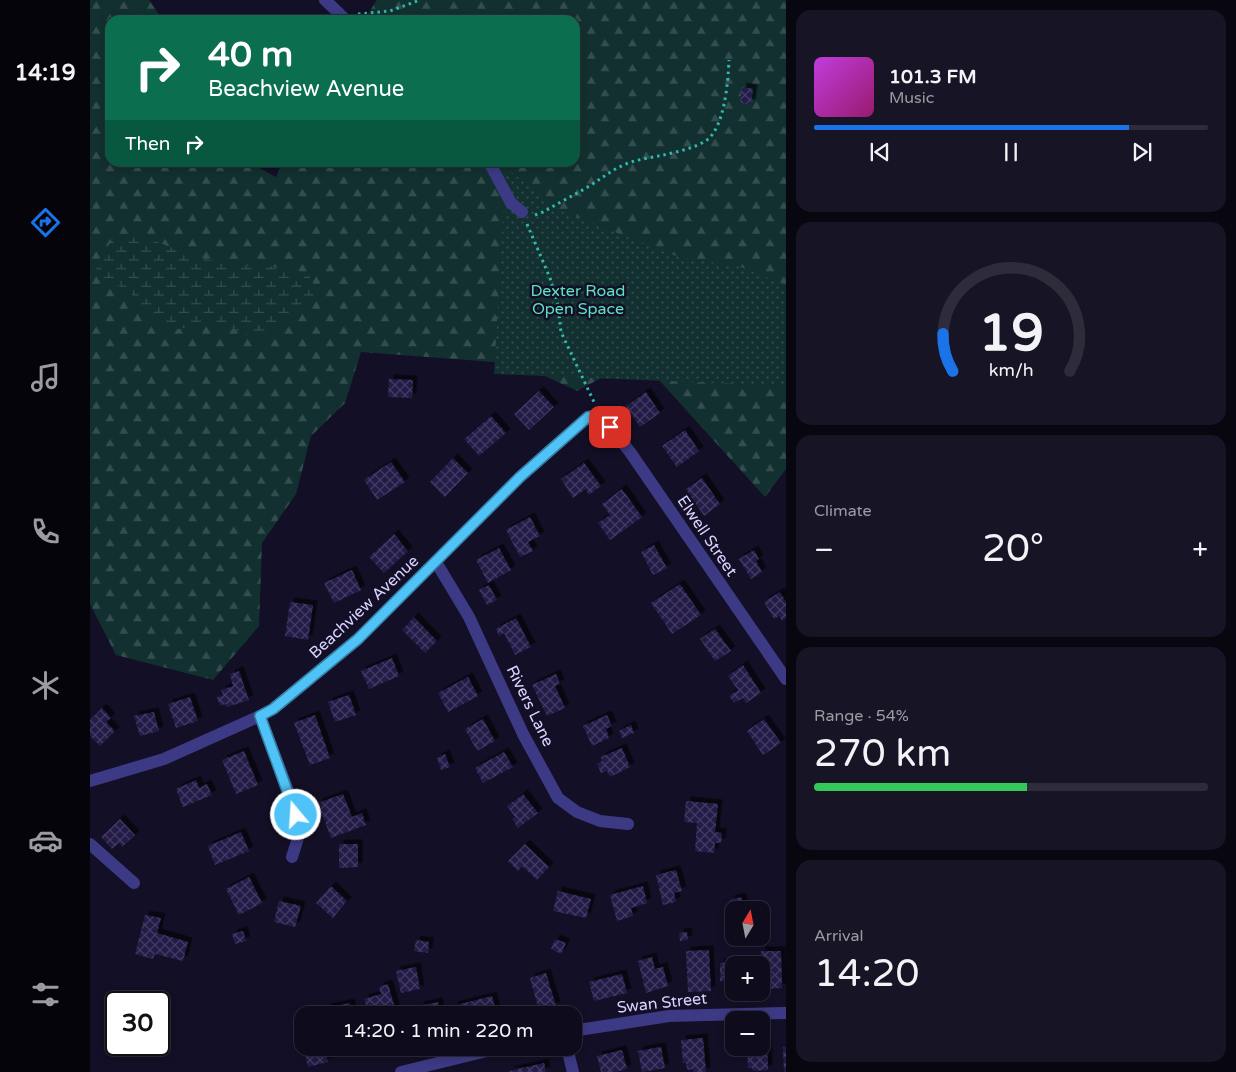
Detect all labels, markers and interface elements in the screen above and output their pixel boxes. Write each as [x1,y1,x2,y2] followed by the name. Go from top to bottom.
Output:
[208,34,293,76] text: 40 m
[125,35,190,100] icon: right
[15,60,75,86] text: 14:19
[889,66,977,88] text: 101.3 FM
[208,76,404,102] text: Beachview Avenue
[889,88,934,108] text: Music
[180,130,208,158] icon: right
[125,133,170,155] text: Then
[866,138,894,166] icon: previous
[997,138,1025,166] icon: pause
[1128,138,1156,166] icon: next
[28,205,63,240] icon: directions
[531,281,625,319] park label: Dexter Road Open Space
[978,302,1044,365] text: 19
[28,360,63,395] icon: music
[989,360,1033,381] text: km/h
[589,406,631,448] pin
[596,413,624,441] icon: arrive
[673,492,741,580] street label: Elwell Street
[814,501,872,521] text: Climate
[28,514,63,549] icon: phone
[982,526,1044,572] text: 20°
[814,533,834,567] text: −
[1192,533,1208,567] text: +
[305,551,423,663] street label: Beachview Avenue
[502,662,558,750] street label: Rivers Lane
[28,668,63,703] icon: climate
[814,706,909,726] text: Range · 54%
[814,731,951,777] text: 270 km
[269,788,321,840] position arrow
[28,823,63,858] icon: car
[725,901,770,946] north arrow
[725,901,770,1056] map controls
[814,926,863,946] text: Arrival
[814,951,919,997] text: 14:20
[725,956,770,1001] button: +
[28,977,63,1012] icon: filters
[616,988,708,1018] street label: Swan Street
[105,991,170,1056] speed limit sign: 30
[725,1011,770,1056] button: −
[342,1020,534,1042] text: 14:20 · 1 min · 220 m

